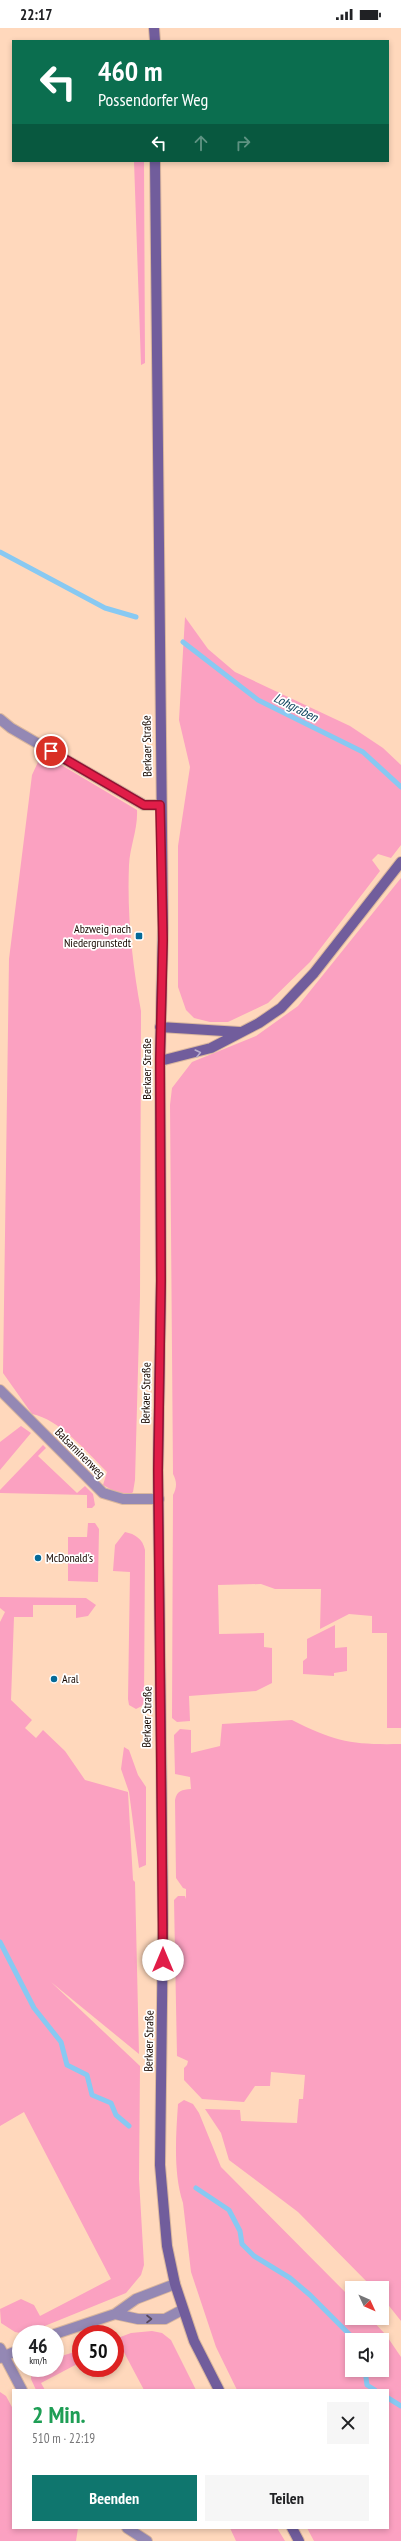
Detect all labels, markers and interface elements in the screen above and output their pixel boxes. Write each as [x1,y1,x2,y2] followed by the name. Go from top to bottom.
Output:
[20,5,52,24] text: 22:17
[98,52,162,89] text: 460 m
[32,56,84,108] icon: left
[98,88,208,111] text: Possendorfer Weg
[148,132,170,154] icon: left
[190,132,212,154] icon: ahead
[232,132,254,154] icon: right
[271,689,322,726] water label: Lohgraben
[138,715,155,777] street label: Berkaer Straße
[34,734,68,768] pin
[40,740,62,762] icon: arrive
[64,921,132,950] place label: Abzweig nach Niedergrunstedt
[134,931,144,941] marker: Abzweig nach Niedergrunstedt
[139,1038,154,1100] street label: Berkaer Straße
[194,1049,201,1058] one-way arrow
[137,1362,154,1424] street label: Berkaer Straße
[52,1424,109,1481] street label: Balsaminenweg
[46,1550,93,1565] place label: McDonald's
[33,1553,43,1563] marker: McDonald's
[62,1671,79,1686] place label: Aral
[49,1674,59,1684] marker: Aral
[138,1686,155,1748] street label: Berkaer Straße
[142,1939,184,1981] position arrow
[140,2010,157,2072] street label: Berkaer Straße
[345,2281,389,2325] north arrow
[345,2281,389,2377] map controls
[146,2315,152,2323] one-way arrow
[72,2325,124,2377] speed limit sign: 50
[28,2333,48,2359] text: 46
[345,2333,389,2377] button: sound
[29,2354,47,2367] text: km/h
[32,2399,86,2430] text: 2 Min.
[327,2402,369,2444] button: close
[32,2430,95,2447] text: 510 m · 22:19
[32,2475,197,2521] button: Beenden
[205,2475,369,2521] button: Teilen

